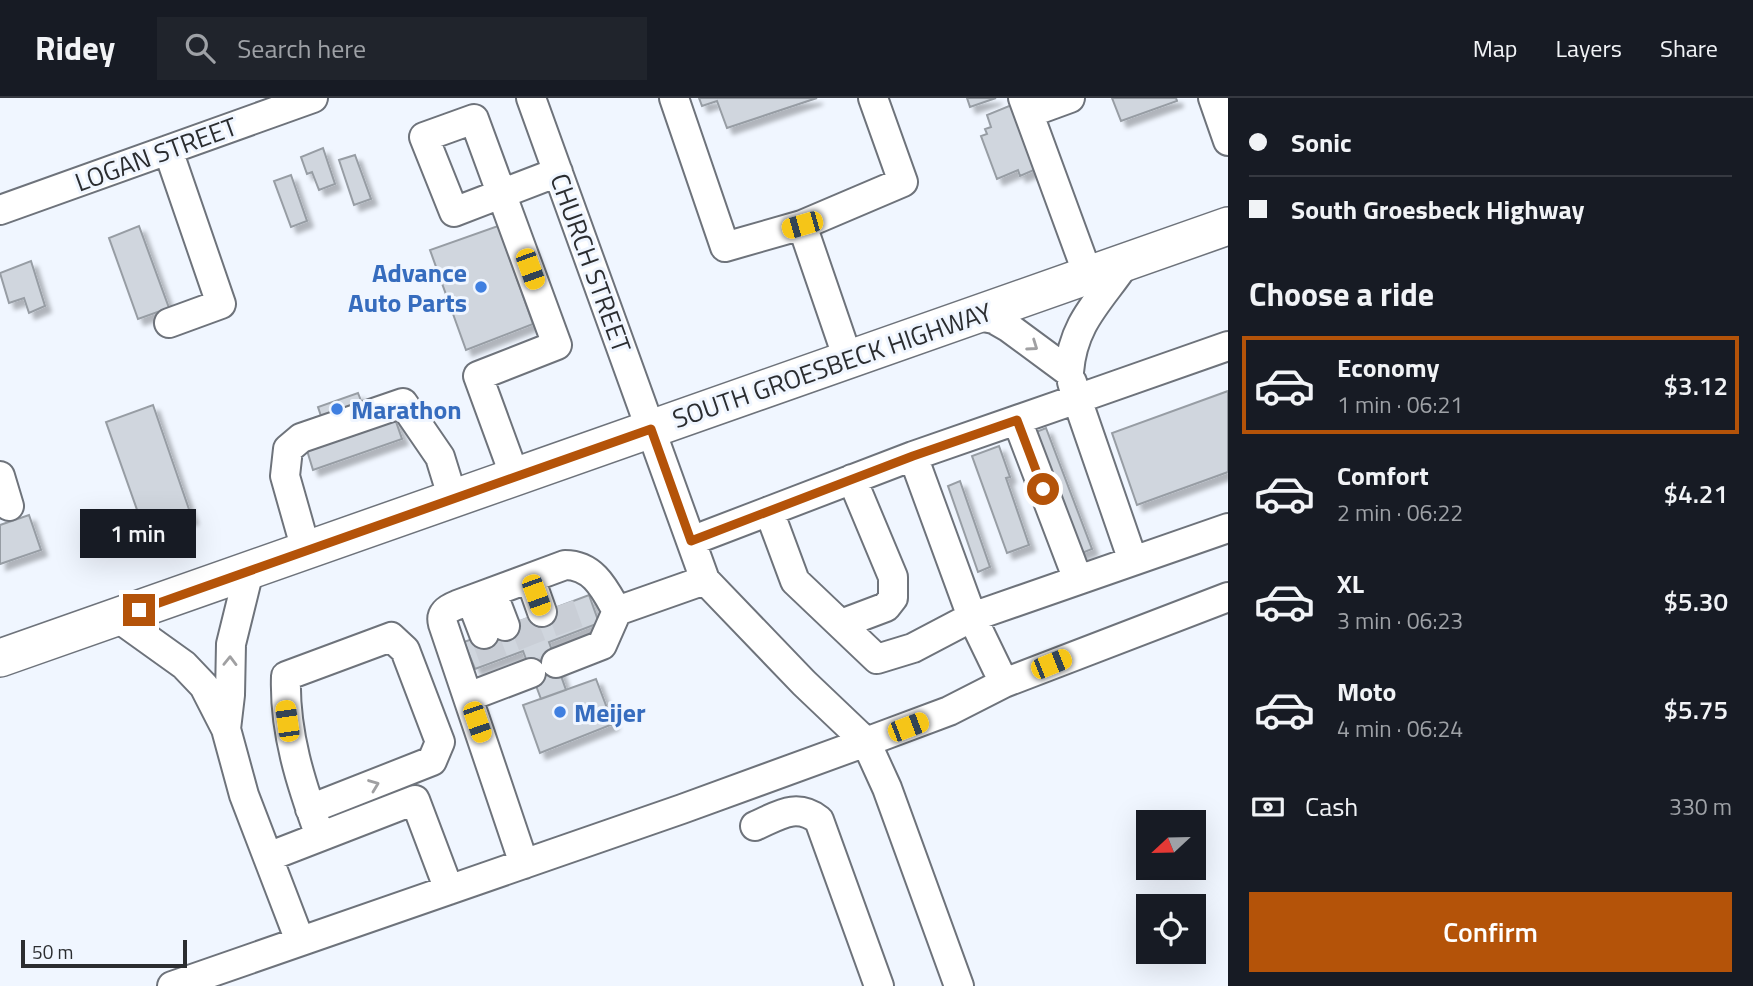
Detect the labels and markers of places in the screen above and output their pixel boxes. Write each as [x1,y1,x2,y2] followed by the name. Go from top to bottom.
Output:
[348,253,467,322] place label: Advance Auto Parts
[473,279,489,295] marker: Advance Auto Parts
[351,390,462,429] place label: Marathon
[329,401,345,417] marker: Marathon
[574,693,646,732] place label: Meijer
[552,704,568,720] marker: Meijer

